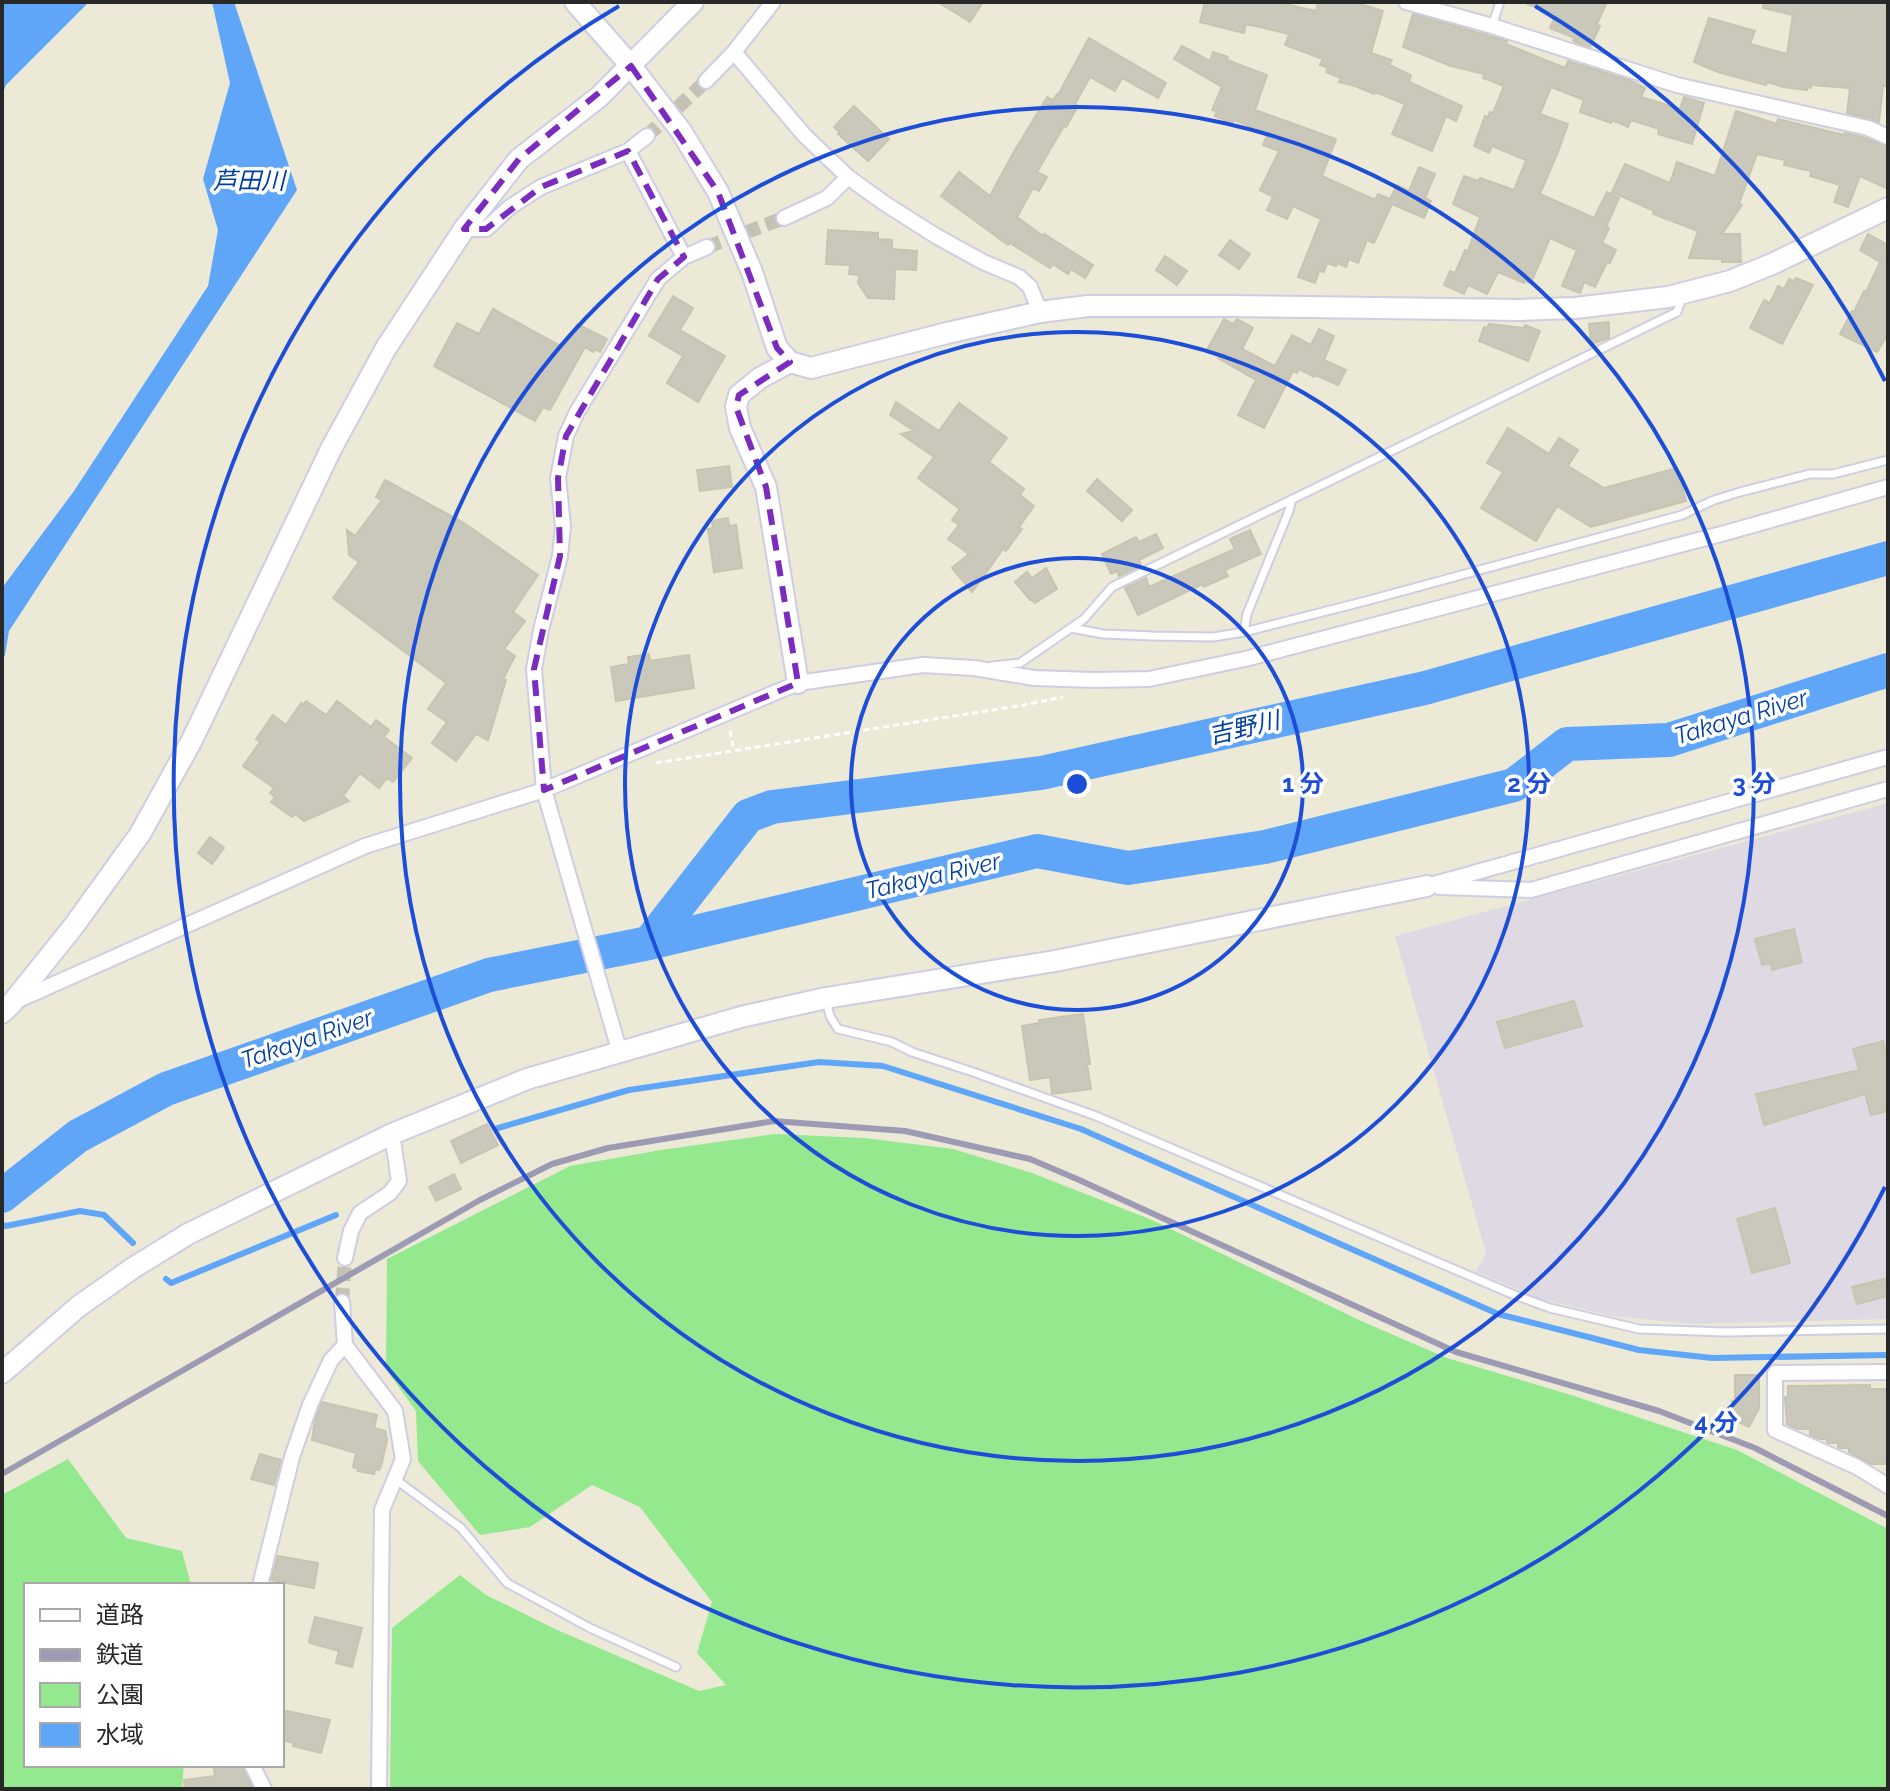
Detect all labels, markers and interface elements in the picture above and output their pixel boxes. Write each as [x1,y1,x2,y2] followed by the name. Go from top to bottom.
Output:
[213,166,288,195] water label: 芦田川
[1671,682,1812,751] water label: Takaya River
[1206,705,1285,750] water label: 吉野川
[1282,769,1324,798] text: 1 分
[1507,769,1551,798] text: 2 分
[1732,769,1776,798] text: 3 分
[1063,770,1091,798] centre of rings
[863,846,1004,905] water label: Takaya River
[237,1002,377,1075] water label: Takaya River
[1694,1408,1738,1437] text: 4 分
[24,1583,284,1767] legend
[96,1600,144,1629] text: 道路
[96,1640,144,1669] text: 鉄道
[96,1680,144,1709] text: 公園
[96,1720,144,1749] text: 水域

